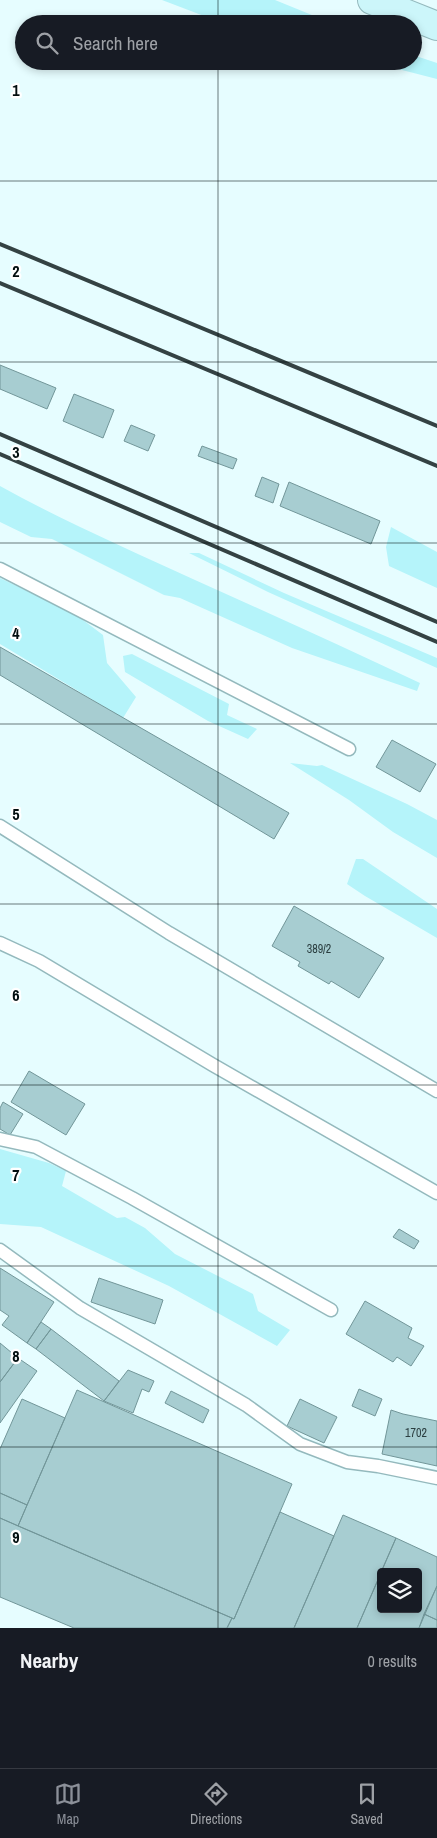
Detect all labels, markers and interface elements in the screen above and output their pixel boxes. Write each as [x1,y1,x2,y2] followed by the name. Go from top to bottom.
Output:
[15,15,422,70] search box
[33,29,61,57] icon: search
[73,30,158,56] text: Search here
[12,79,20,101] text: 1
[12,260,20,282] text: 2
[12,441,20,463] text: 3
[12,622,20,644] text: 4
[12,803,20,825] text: 5
[307,941,331,957] house number: 389/2
[12,984,20,1006] text: 6
[12,1164,20,1186] text: 7
[12,1345,20,1367] text: 8
[405,1425,427,1441] house number: 1702
[12,1526,20,1548] text: 9
[377,1568,422,1613] map controls
[377,1568,422,1613] button: layers
[20,1646,78,1675] text: Nearby
[367,1650,417,1672] text: 0 results
[54,1780,82,1828] tab: Map
[190,1780,242,1828] tab: Directions
[350,1780,383,1828] tab: Saved

